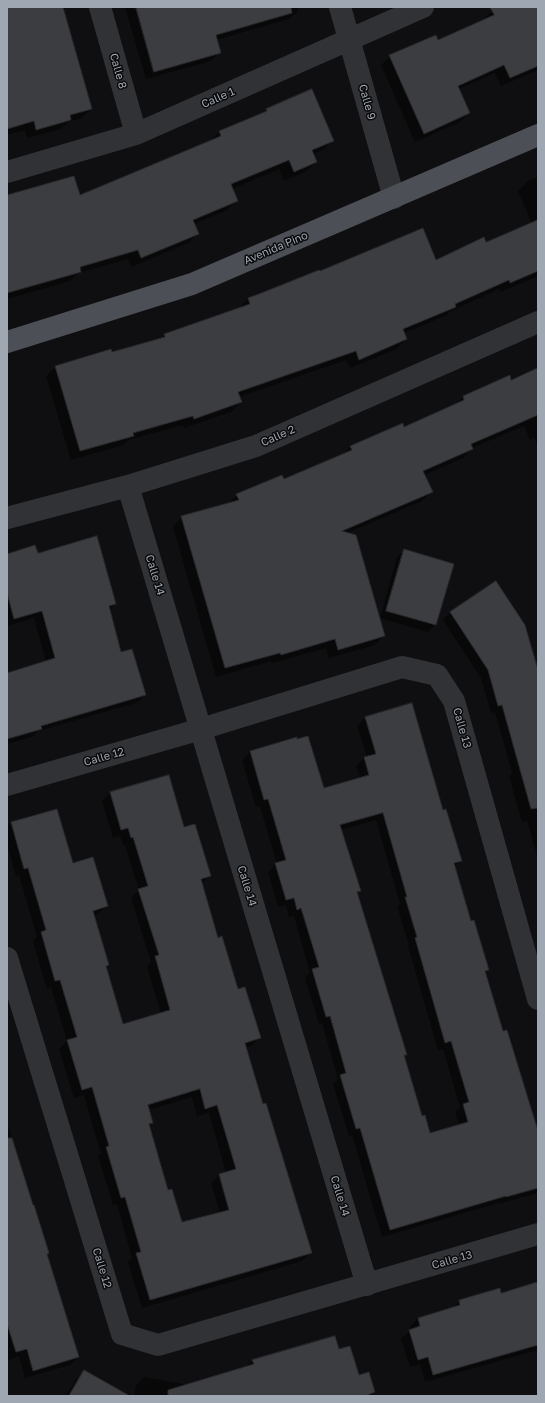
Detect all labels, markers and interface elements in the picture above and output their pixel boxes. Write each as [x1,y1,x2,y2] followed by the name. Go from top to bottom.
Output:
[107,52,129,90] street label: Calle 8
[356,83,378,121] street label: Calle 9
[199,85,237,111] street label: Calle 1
[242,229,310,267] street label: Avenida Pino
[259,423,297,449] street label: Calle 2
[143,553,167,597] street label: Calle 14
[450,706,474,750] street label: Calle 13
[82,745,126,769] street label: Calle 12
[235,864,259,908] street label: Calle 14
[328,1174,352,1218] street label: Calle 14
[90,1246,114,1290] street label: Calle 12
[430,1248,474,1272] street label: Calle 13

